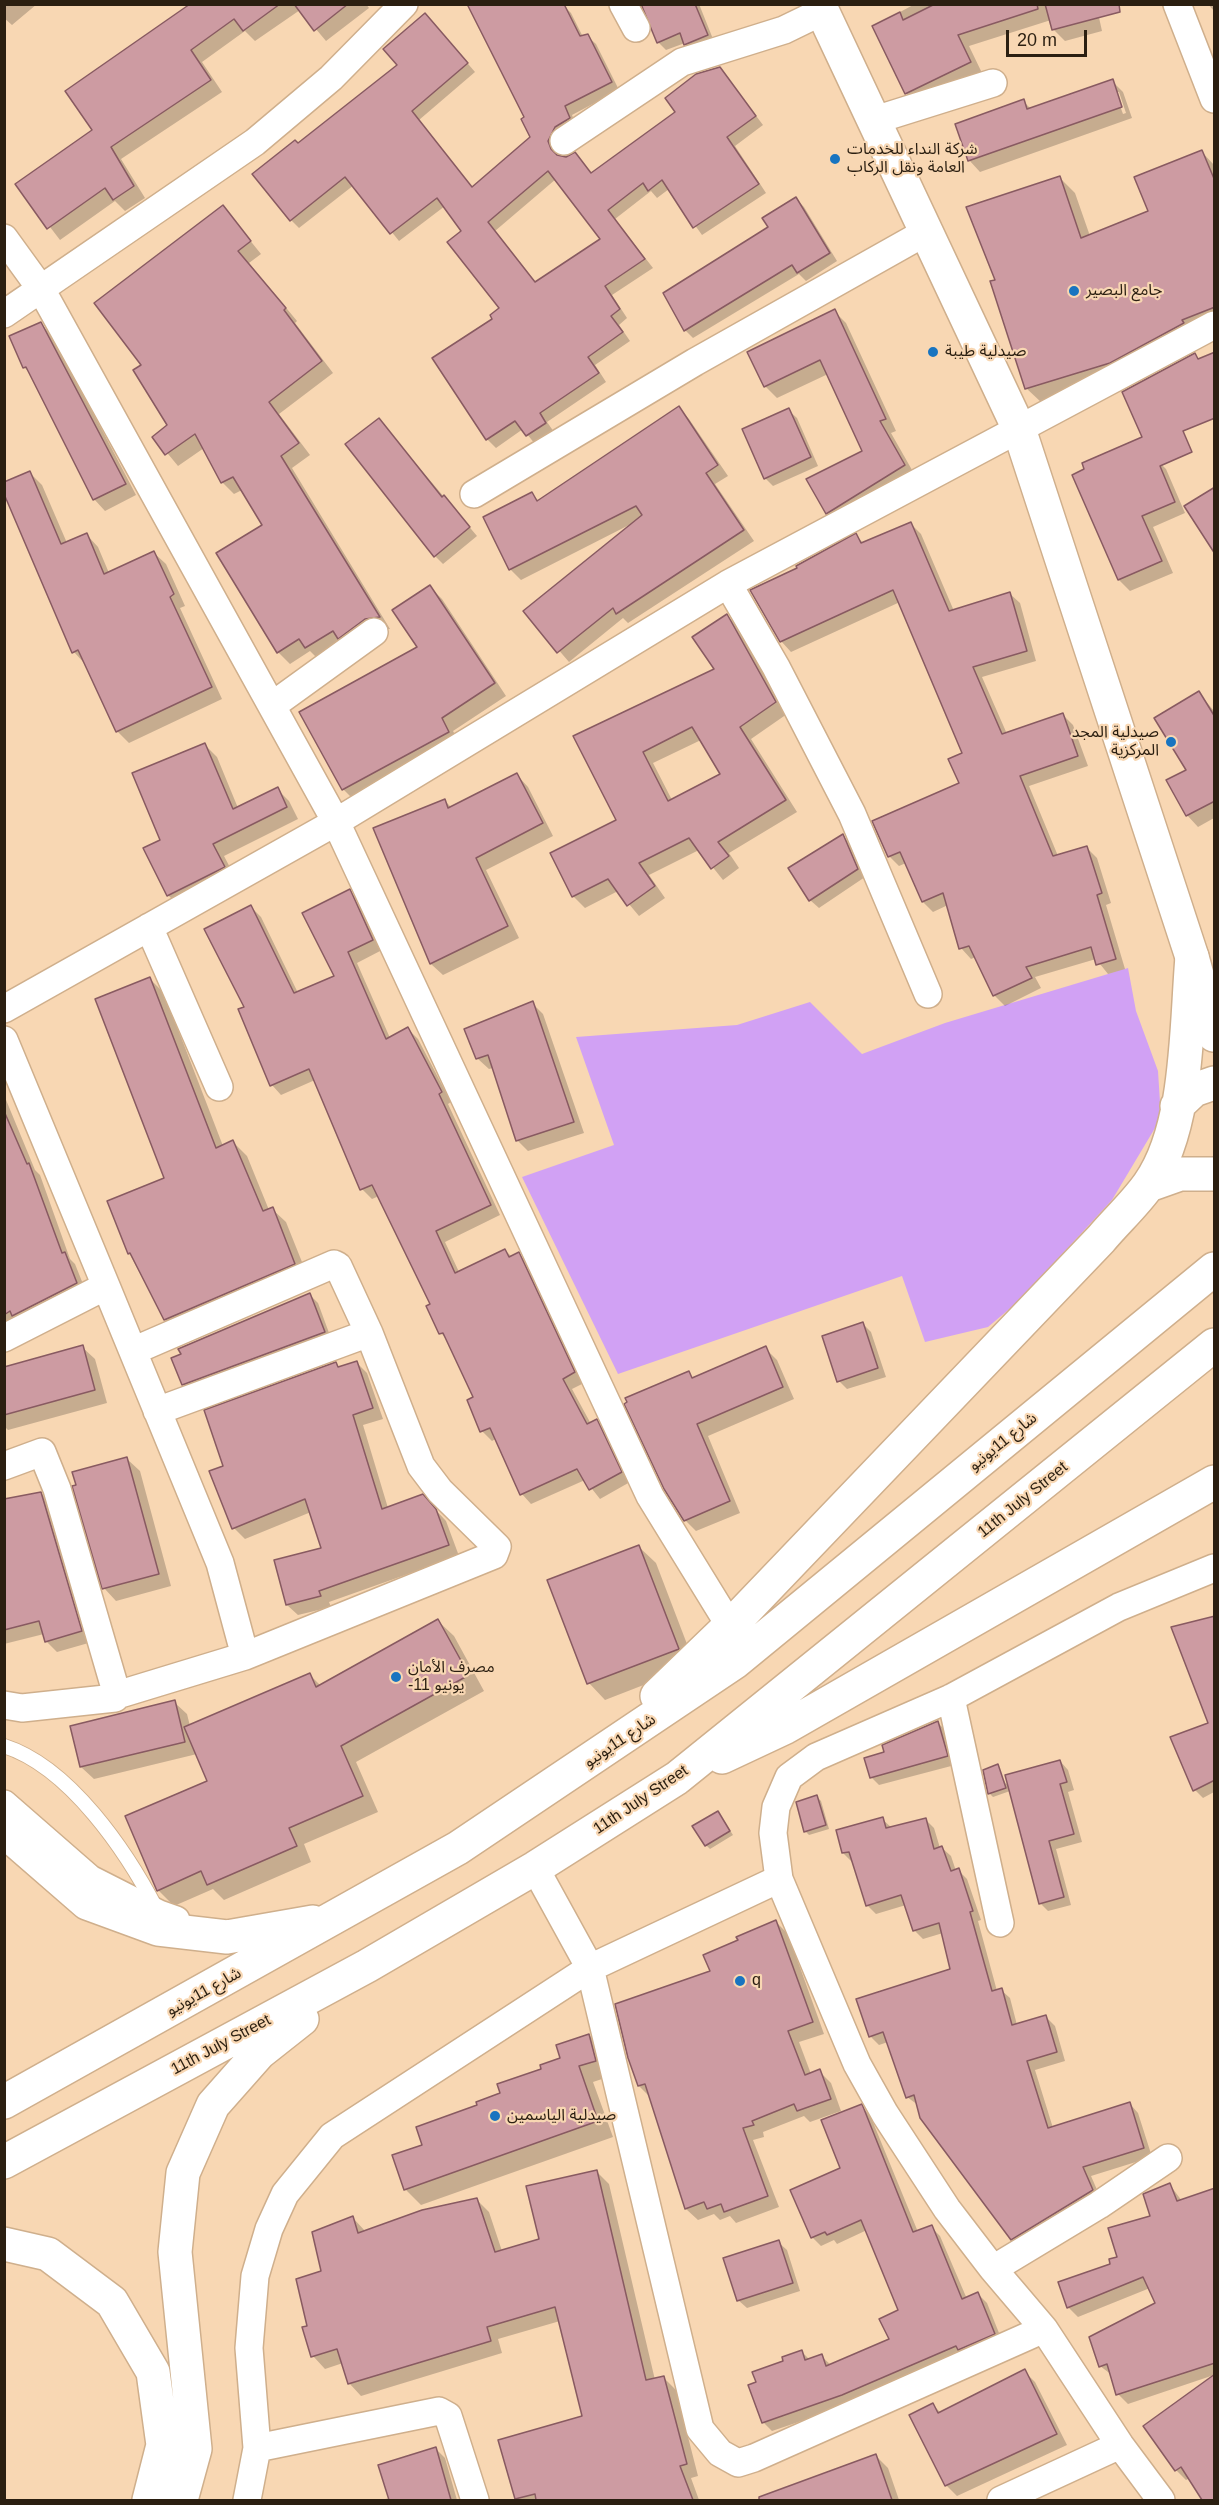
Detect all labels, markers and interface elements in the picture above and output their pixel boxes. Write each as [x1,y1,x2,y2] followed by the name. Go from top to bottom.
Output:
[1009,18,1090,56] scale bar
[1017,30,1057,50] text: 20 m
[847,140,977,178] place label: شركة النداء للخدمات العامة ونقل الركاب
[828,152,842,166] marker: شركة النداء للخدمات العامة ونقل الركاب
[1086,281,1162,301] place label: جامع البصير
[1067,284,1081,298] marker: جامع البصير
[945,342,1026,362] place label: صيدلية طيبة
[926,345,940,359] marker: صيدلية طيبة
[1072,723,1159,761] place label: صيدلية المجد المركزية
[1164,735,1178,749] marker: صيدلية المجد المركزية
[965,1409,1041,1475] street label: شارع 11يونيو
[974,1458,1072,1542] street label: 11th July Street
[408,1658,495,1696] place label: مصرف الأمان -11 يونيو
[389,1670,403,1684] marker: مصرف الأمان -11 يونيو
[580,1710,660,1772] street label: شارع 11يونيو
[590,1761,692,1839] street label: 11th July Street
[163,1964,245,2020] street label: شارع 11يونيو
[752,1971,761,1991] place label: q
[733,1974,747,1988] marker: q
[168,2011,274,2079] street label: 11th July Street
[507,2106,616,2126] place label: صيدلية الياسمين
[488,2109,502,2123] marker: صيدلية الياسمين

